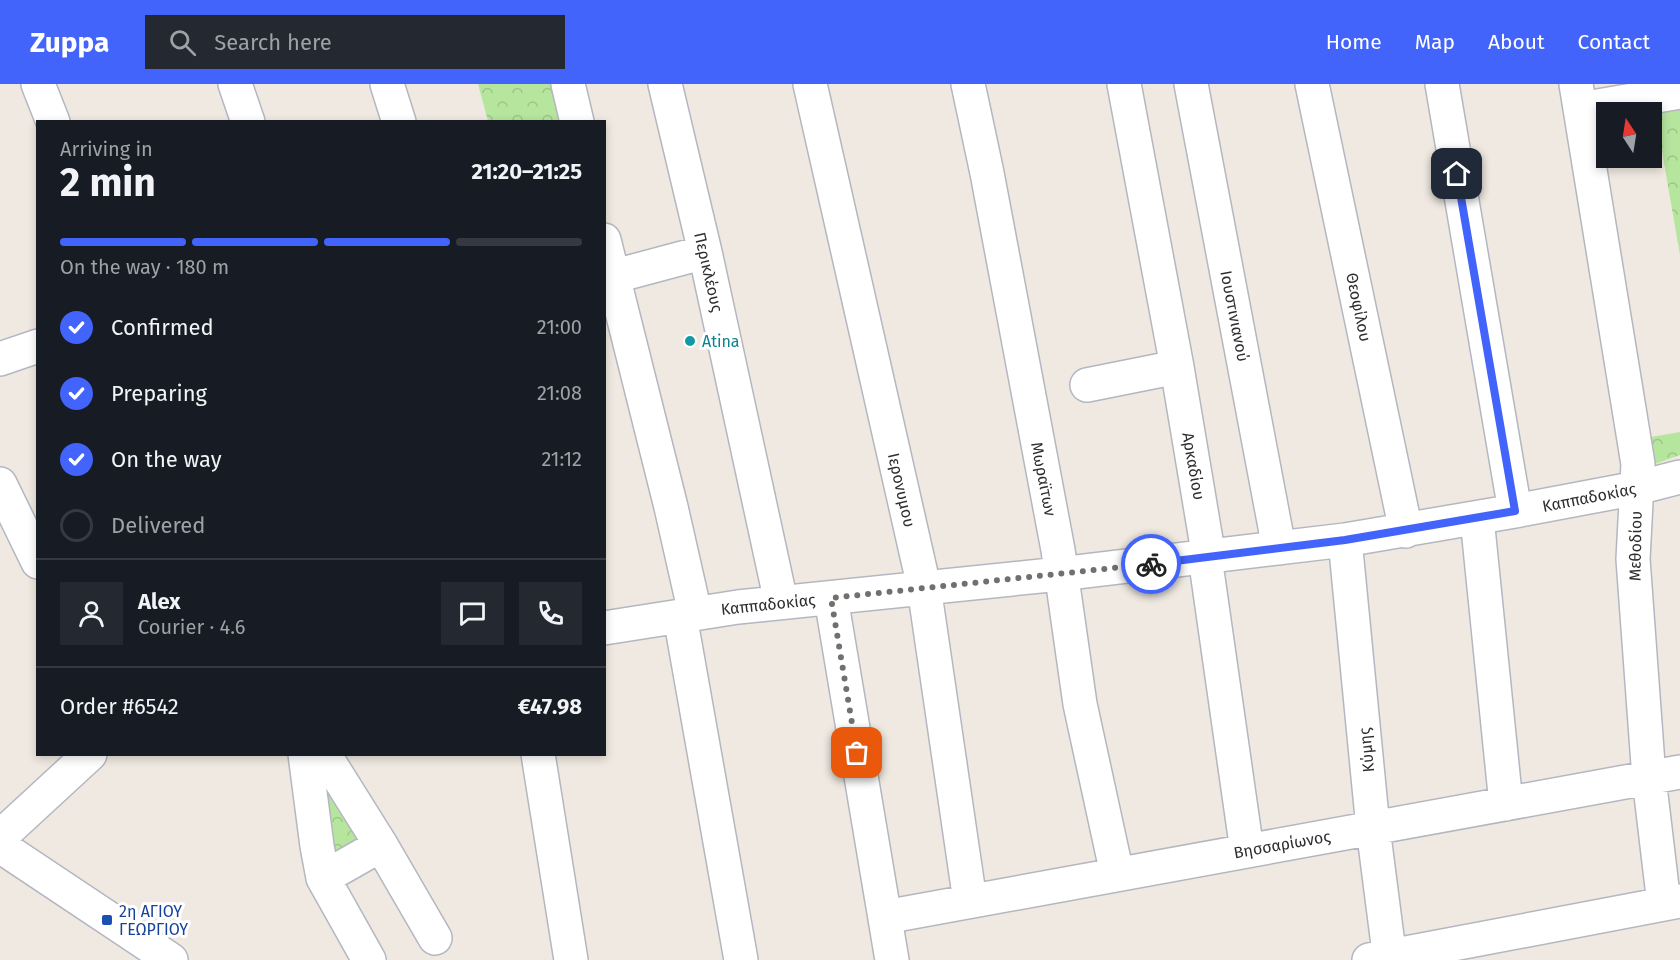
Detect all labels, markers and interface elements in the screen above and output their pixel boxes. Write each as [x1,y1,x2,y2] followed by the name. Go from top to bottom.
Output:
[145,15,565,69] search box
[30,26,109,59] text: Zuppa
[166,26,199,59] icon: search
[214,29,332,56] text: Search here
[1326,29,1382,55] text: Home
[1415,29,1455,55] text: Map
[1488,29,1545,55] text: About
[1578,29,1650,55] text: Contact
[1596,102,1662,168] north arrow
[1596,102,1662,168] map controls
[60,137,153,161] text: Arriving in
[1431,148,1482,199] pin
[1440,157,1473,190] icon: home
[471,158,582,185] text: 21:20–21:25
[60,160,156,206] text: 2 min
[690,230,727,314] street label: Περικλέους
[60,255,229,279] text: On the way · 180 m
[1216,269,1253,363] street label: Ιουστινιανού
[1342,271,1375,343] street label: Θεοφίλου
[60,311,93,344] icon: check
[111,314,214,341] text: Confirmed
[537,315,582,339] text: 21:00
[702,332,740,351] place label: Atina
[683,334,697,348] marker: Atina
[60,377,93,410] icon: check
[111,380,207,407] text: Preparing
[537,381,582,405] text: 21:08
[1178,431,1209,501] street label: Αρκαδίου
[1027,440,1060,518] street label: Μωραϊτων
[60,443,93,476] icon: check
[111,446,222,473] text: On the way
[541,447,582,471] text: 21:12
[884,451,919,529] street label: Ιερονυμου
[1541,479,1638,516] street label: Καππαδοκίας
[1625,511,1646,581] street label: Μεθοδίου
[111,512,206,539] text: Delivered
[1121,534,1181,594] courier
[1135,548,1168,581] icon: bike
[60,582,123,645] button: person
[441,582,504,645] button: chat
[519,582,582,645] button: phone
[138,588,181,615] text: Alex
[720,590,817,619] street label: Καππαδοκίας
[138,615,245,639] text: Courier · 4.6
[60,693,179,720] text: Order #6542
[518,693,582,720] text: €47.98
[1355,726,1378,773] street label: Κύμης
[831,727,882,778] pin
[840,736,873,769] icon: bag
[1232,827,1333,862] street label: Βησσαρίωνος
[119,902,188,939] place label: 2η ΑΓΙΟΥ ΓΕΩΡΓΙΟΥ
[100,913,114,927] marker: 2η ΑΓΙΟΥ ΓΕΩΡΓΙΟΥ

